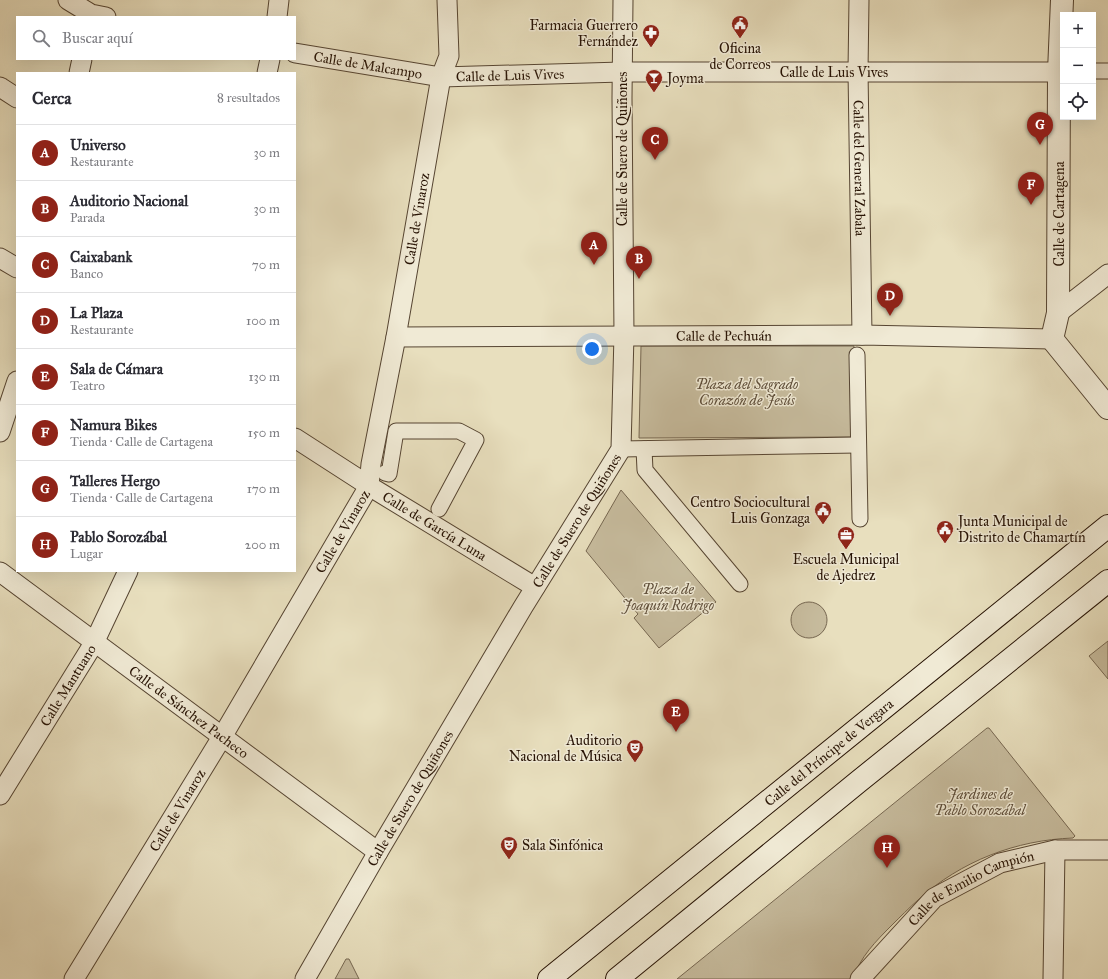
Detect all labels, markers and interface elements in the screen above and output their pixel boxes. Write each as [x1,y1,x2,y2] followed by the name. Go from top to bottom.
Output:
[1060,12,1096,120] map controls
[1060,12,1096,48] button: +
[730,14,750,39] public building icon: Oficina de Correos
[16,16,296,60] search box
[530,17,639,50] place label: Farmacia Guerrero Fernández
[641,23,661,48] pharmacy icon: Farmacia Guerrero Fernández
[30,27,52,49] icon: search
[62,29,133,47] text: Buscar aquí
[709,40,771,73] place label: Oficina de Correos
[313,48,424,82] street label: Calle de Malcampo
[1060,48,1096,84] button: −
[780,64,888,81] street label: Calle de Luis Vives
[456,65,564,85] street label: Calle de Luis Vives
[644,68,664,93] bar icon: Joyma
[665,70,704,88] place label: Joyma
[614,72,631,226] street label: Calle de Suero de Quiñones
[1060,84,1096,120] button: locate
[32,88,71,109] text: Cerca
[217,90,280,106] text: 8 resultados
[850,100,869,236] street label: Calle del General Zabala
[1027,112,1053,145] pin: G
[642,127,668,160] pin: C
[70,136,126,154] text: Universo
[41,145,49,161] text: A
[254,145,280,161] text: 30 m
[70,154,134,170] text: Restaurante
[1051,161,1068,267] street label: Calle de Cartagena
[400,171,433,266] street label: Calle de Vinaroz
[1018,172,1044,205] pin: F
[70,192,188,210] text: Auditorio Nacional
[41,201,49,217] text: B
[254,201,280,217] text: 30 m
[70,210,105,226] text: Parada
[581,232,607,265] pin: A
[626,246,652,279] pin: B
[70,248,132,266] text: Caixabank
[41,257,49,273] text: C
[252,257,280,273] text: 70 m
[70,266,103,282] text: Banco
[877,283,903,316] pin: D
[70,304,123,322] text: La Plaza
[40,313,50,329] text: D
[246,313,280,329] text: 100 m
[70,322,134,338] text: Restaurante
[676,327,772,344] street label: Calle de Pechuán
[582,339,602,359] your location
[70,360,163,378] text: Sala de Cámara
[40,369,50,385] text: E
[248,369,280,385] text: 130 m
[696,376,798,409] park label: Plaza del Sagrado Corazón de Jesús
[70,378,105,394] text: Teatro
[70,416,157,434] text: Namura Bikes
[41,425,49,441] text: F
[248,425,280,441] text: 150 m
[70,434,213,450] text: Tienda · Calle de Cartagena
[529,450,625,591] street label: Calle de Suero de Quiñones
[70,472,160,490] text: Talleres Hergo
[40,481,50,497] text: G
[247,481,280,497] text: 170 m
[311,486,374,576] street label: Calle de Vinaroz
[379,488,490,564] street label: Calle de García Luna
[70,490,213,506] text: Tienda · Calle de Cartagena
[690,494,810,527] place label: Centro Sociocultural Luis Gonzaga
[813,500,833,525] public building icon: Centro Sociocultural Luis Gonzaga
[956,513,1086,546] place label: Junta Municipal de Distrito de Chamartín
[935,519,955,544] public building icon: Junta Municipal de Distrito de Chamartín
[836,525,856,550] office icon: Escuela Municipal de Ajedrez
[70,528,167,546] text: Pablo Sorozábal
[39,537,51,553] text: H
[245,537,280,553] text: 200 m
[70,546,103,562] text: Lugar
[793,551,900,584] place label: Escuela Municipal de Ajedrez
[621,581,714,614] park label: Plaza de Joaquín Rodrigo
[36,641,99,729] street label: Calle Mantuano
[126,662,252,762] street label: Calle de Sánchez Pacheco
[761,695,897,810] street label: Calle del Príncipe de Vergara
[663,699,689,732] pin: E
[363,727,457,869] street label: Calle de Suero de Quiñones
[509,732,622,765] place label: Auditorio Nacional de Música
[625,738,645,763] theatre icon: Auditorio Nacional de Música
[146,765,209,854] street label: Calle de Vinaroz
[935,786,1027,819] park label: Jardines de Pablo Sorozábal
[499,835,519,860] theatre icon: Sala Sinfónica
[874,835,900,868] pin: H
[522,837,603,854] place label: Sala Sinfónica
[904,847,1036,929] street label: Calle de Emilio Campión

